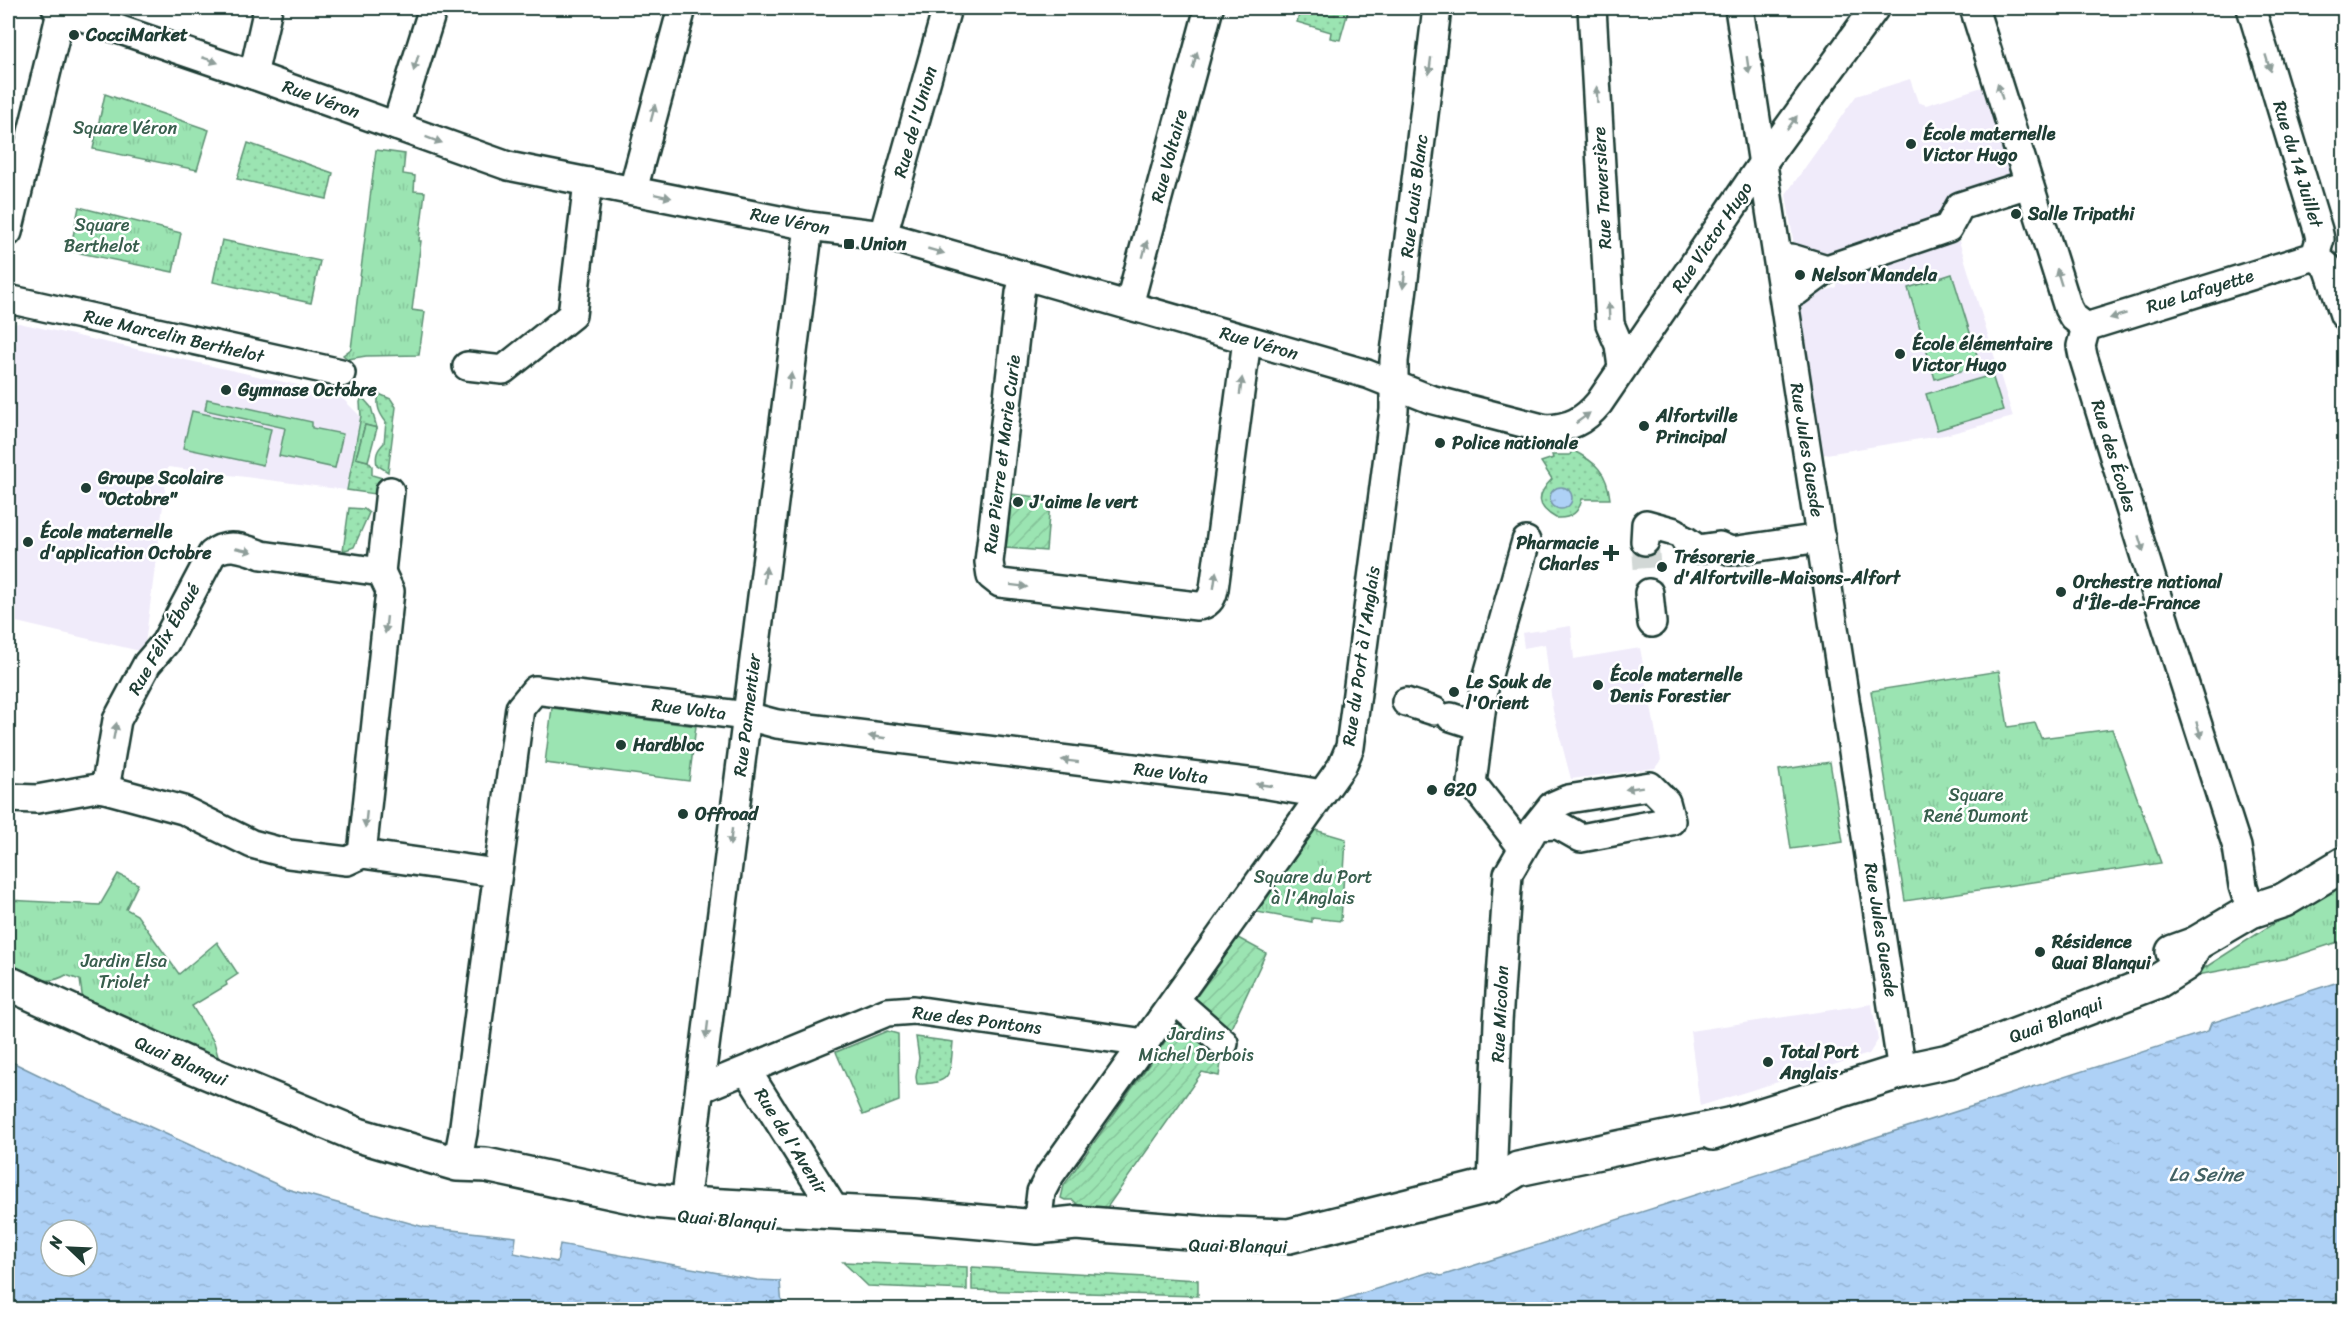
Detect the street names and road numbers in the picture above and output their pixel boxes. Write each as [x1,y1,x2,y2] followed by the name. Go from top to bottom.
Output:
[884,62,946,182] street label: Rue de l'Union
[278,70,365,128] street label: Rue Véron
[2264,97,2333,232] street label: Rue du 14 Juillet
[1141,105,1197,206] street label: Rue Voltaire
[1583,126,1621,250] street label: Rue Traversière
[1391,133,1437,259] street label: Rue Louis Blanc
[1663,175,1761,299] street label: Rue Victor Hugo
[747,198,833,244] street label: Rue Véron
[2142,259,2258,323] street label: Rue Lafayette
[81,300,268,372] street label: Rue Marcelin Berthelot
[1216,317,1302,370] street label: Rue Véron
[974,353,1030,555] street label: Rue Pierre et Marie Curie
[1781,381,1833,519] street label: Rue Jules Guesde
[2082,396,2147,517] street label: Rue des Écoles
[1333,563,1390,748] street label: Rue du Port à l'Anglais
[119,577,209,701] street label: Rue Félix Éboué
[724,650,771,778] street label: Rue Parmentier
[650,689,728,729] street label: Rue Volta
[1132,753,1210,793] street label: Rue Volta
[1855,861,1907,999] street label: Rue Jules Guesde
[1481,964,1519,1063] street label: Rue Micolon
[2004,987,2109,1053] street label: Quai Blanqui
[911,996,1044,1044] street label: Rue des Pontons
[129,1026,234,1096] street label: Quai Blanqui
[745,1081,837,1202] street label: Rue de l'Avenir
[676,1200,779,1240] street label: Quai Blanqui
[1188,1229,1289,1263] street label: Quai Blanqui

